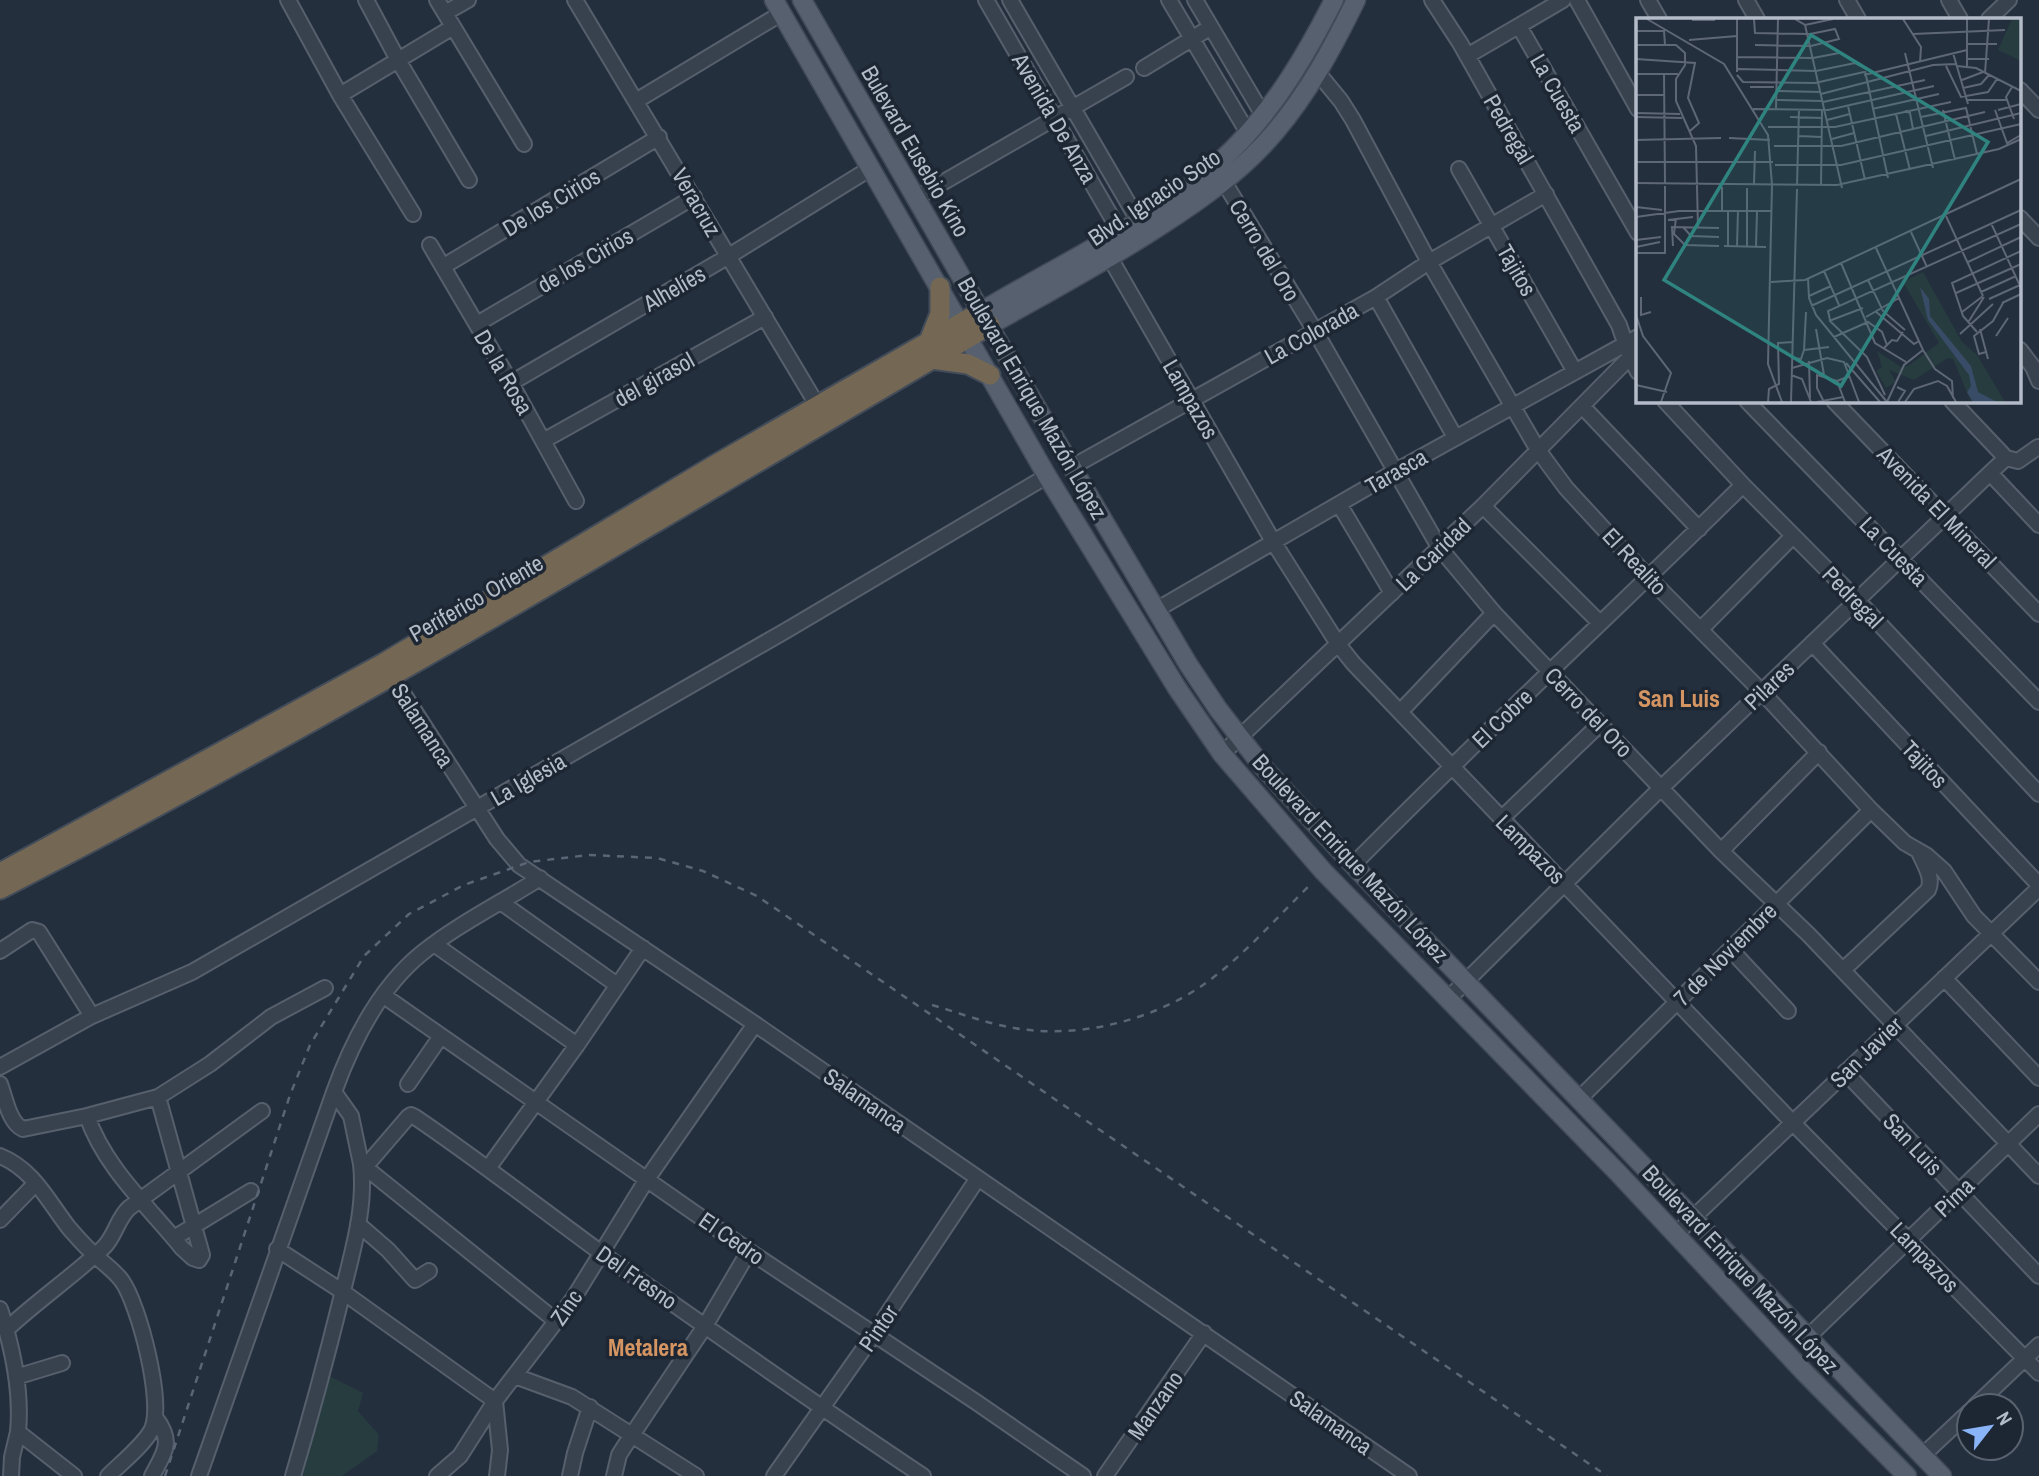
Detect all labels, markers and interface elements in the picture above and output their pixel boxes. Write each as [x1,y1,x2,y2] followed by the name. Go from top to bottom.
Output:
[1636,18,2022,402] inset map
[1005,46,1105,189] street label: Avenida De Anza
[1523,48,1593,138] street label: La Cuesta
[854,60,978,242] street label: Bulevard Eusebio Kino
[1477,89,1541,169] street label: Pedregal
[1082,141,1226,253] street label: Blvd. Ignacio Soto
[496,161,606,243] street label: De los Cirios
[665,162,729,242] street label: Veracruz
[1222,193,1308,307] street label: Cerro del Oro
[531,220,639,300] street label: de los Cirios
[1490,238,1544,302] street label: Tajitos
[636,258,711,319] street label: Alhelíes
[951,271,1115,525] street label: Boulevard Enrique Mazón López
[1259,294,1364,371] street label: La Colorada
[467,324,541,421] street label: De la Rosa
[608,344,700,414] street label: del girasol
[1156,354,1226,444] street label: Lampazos
[1870,438,2003,575] street label: Avenida El Mineral
[1359,441,1433,501] street label: Tarasca
[1853,509,1935,593] street label: La Cuesta
[1389,510,1477,598] street label: La Caridad
[1596,521,1674,601] street label: El Realito
[403,547,549,649] street label: Periferico Oriente
[1816,559,1890,635] street label: Pedregal
[1737,653,1801,717] street label: Pilares
[1538,660,1640,764] street label: Cerro del Oro
[384,677,462,773] street label: Salamanca
[1465,681,1539,755] street label: El Cobre
[1638,682,1720,714] district label: San Luis
[1895,733,1955,795] street label: Tajitos
[485,745,572,813] street label: La Iglesia
[1246,747,1456,969] street label: Boulevard Enrique Mazón López
[1489,807,1573,891] street label: Lampazos
[1667,896,1783,1012] street label: 7 de Noviembre
[1823,1009,1910,1094] street label: San Javier
[817,1060,913,1140] street label: Salamanca
[1876,1106,1950,1182] street label: San Luis
[1636,1158,1846,1380] street label: Boulevard Enrique Mazón López
[1927,1170,1981,1223] street label: Pima
[693,1204,771,1272] street label: El Cedro
[1884,1215,1966,1299] street label: Lampazos
[590,1238,684,1316] street label: Del Fresno
[543,1283,589,1331] street label: Zinc
[851,1298,905,1358] street label: Pintor
[608,1331,688,1363] district label: Metalera
[1120,1364,1190,1446] street label: Manzano
[1283,1382,1379,1462] street label: Salamanca
[1955,1392,2025,1462] north arrow
[1991,1407,2019,1430] text: N

